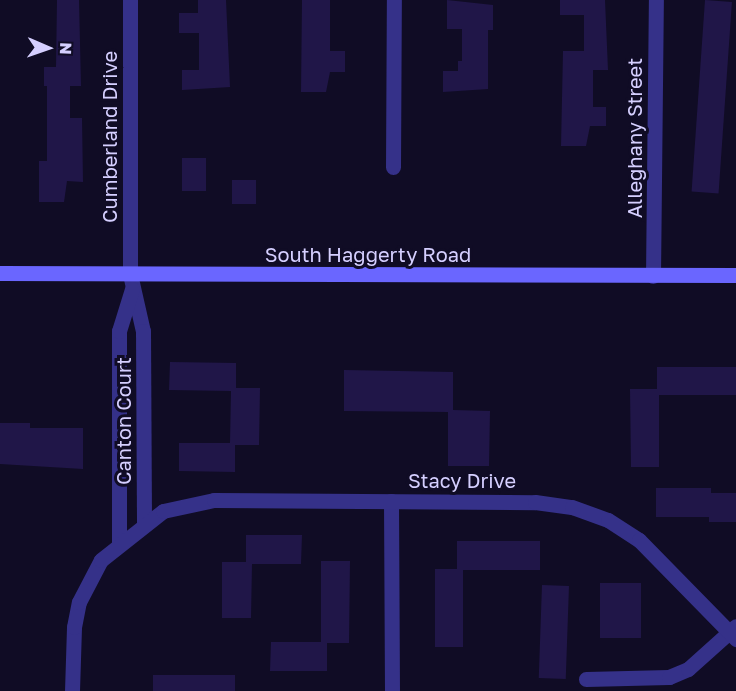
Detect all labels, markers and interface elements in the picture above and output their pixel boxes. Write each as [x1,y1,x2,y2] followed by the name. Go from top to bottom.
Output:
[18,18,78,78] north arrow
[56,42,76,55] text: N
[97,51,121,223] street label: Cumberland Drive
[622,58,646,218] street label: Alleghany Street
[265,242,471,266] street label: South Haggerty Road
[111,357,135,485] street label: Canton Court
[408,468,516,492] street label: Stacy Drive

